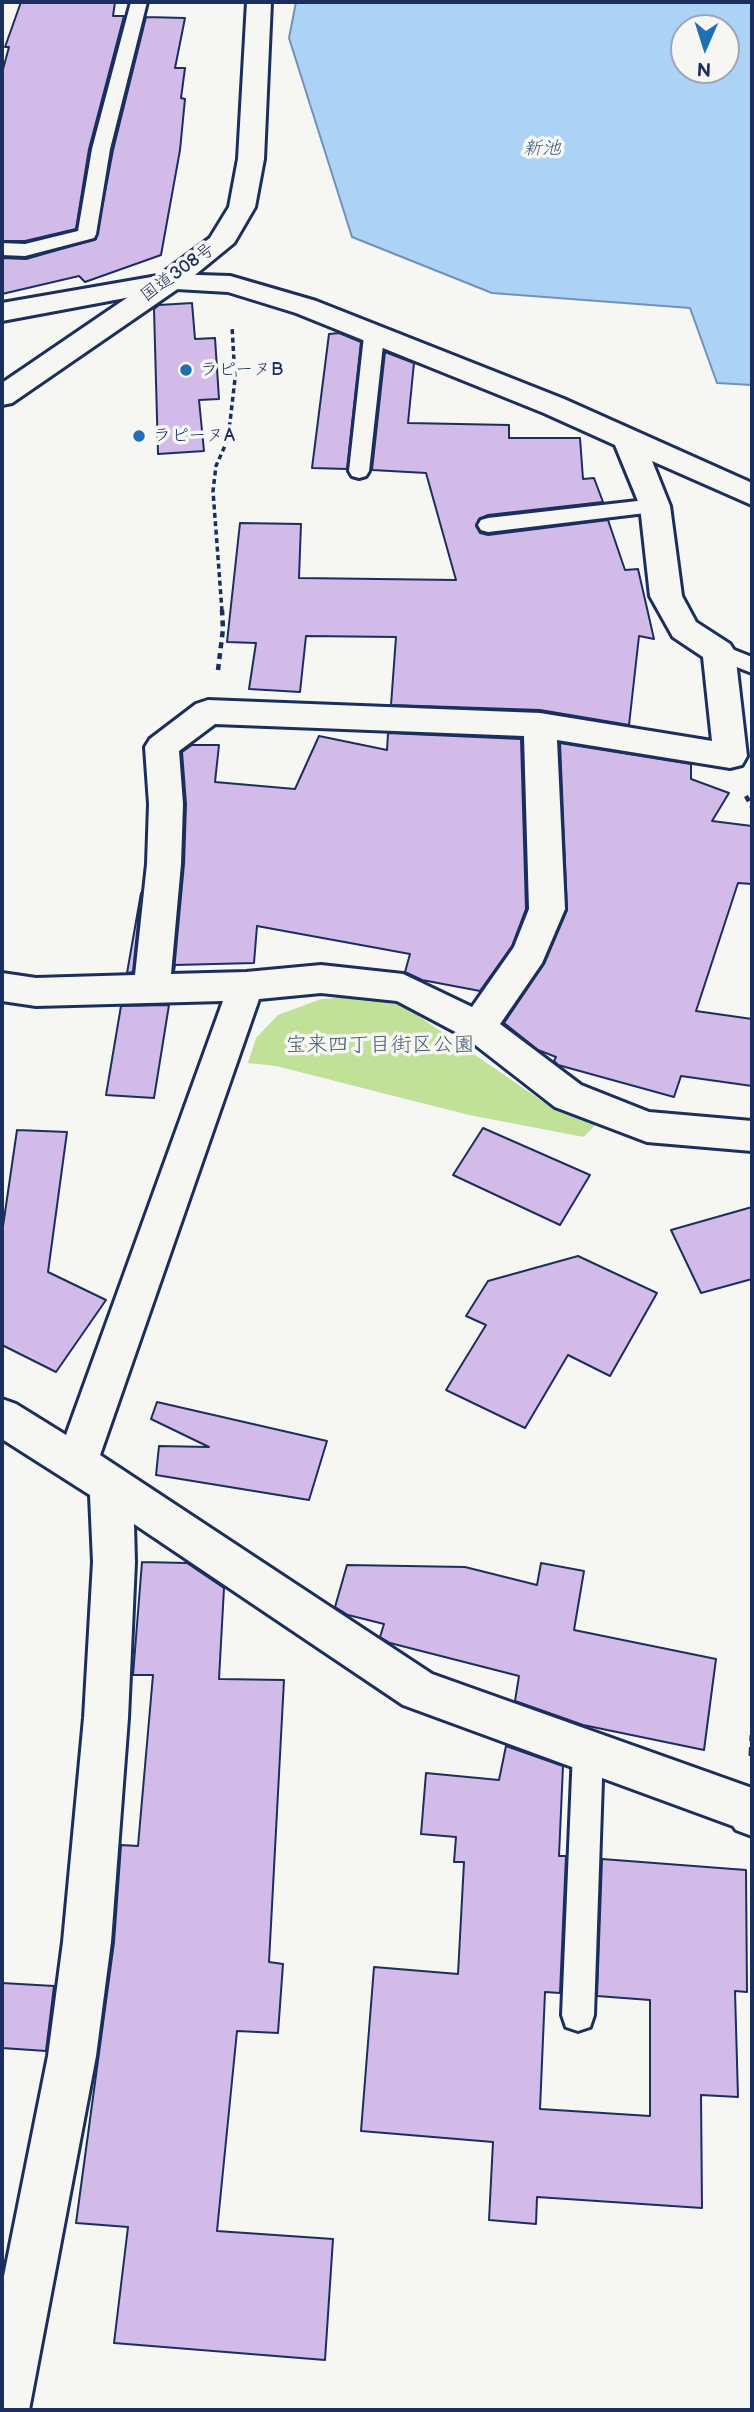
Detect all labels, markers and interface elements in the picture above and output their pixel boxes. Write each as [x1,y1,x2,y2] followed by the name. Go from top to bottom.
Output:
[670,14,740,84] north arrow
[696,57,712,80] text: N
[523,138,561,160] water label: 新池
[137,239,219,307] street label: 国道308号
[200,359,283,381] place label: ラピーヌB
[178,362,194,378] marker: ラピーヌB
[153,425,235,447] place label: ラピーヌA
[131,428,147,444] marker: ラピーヌA
[286,1033,474,1059] park label: 宝来四丁目街区公園

